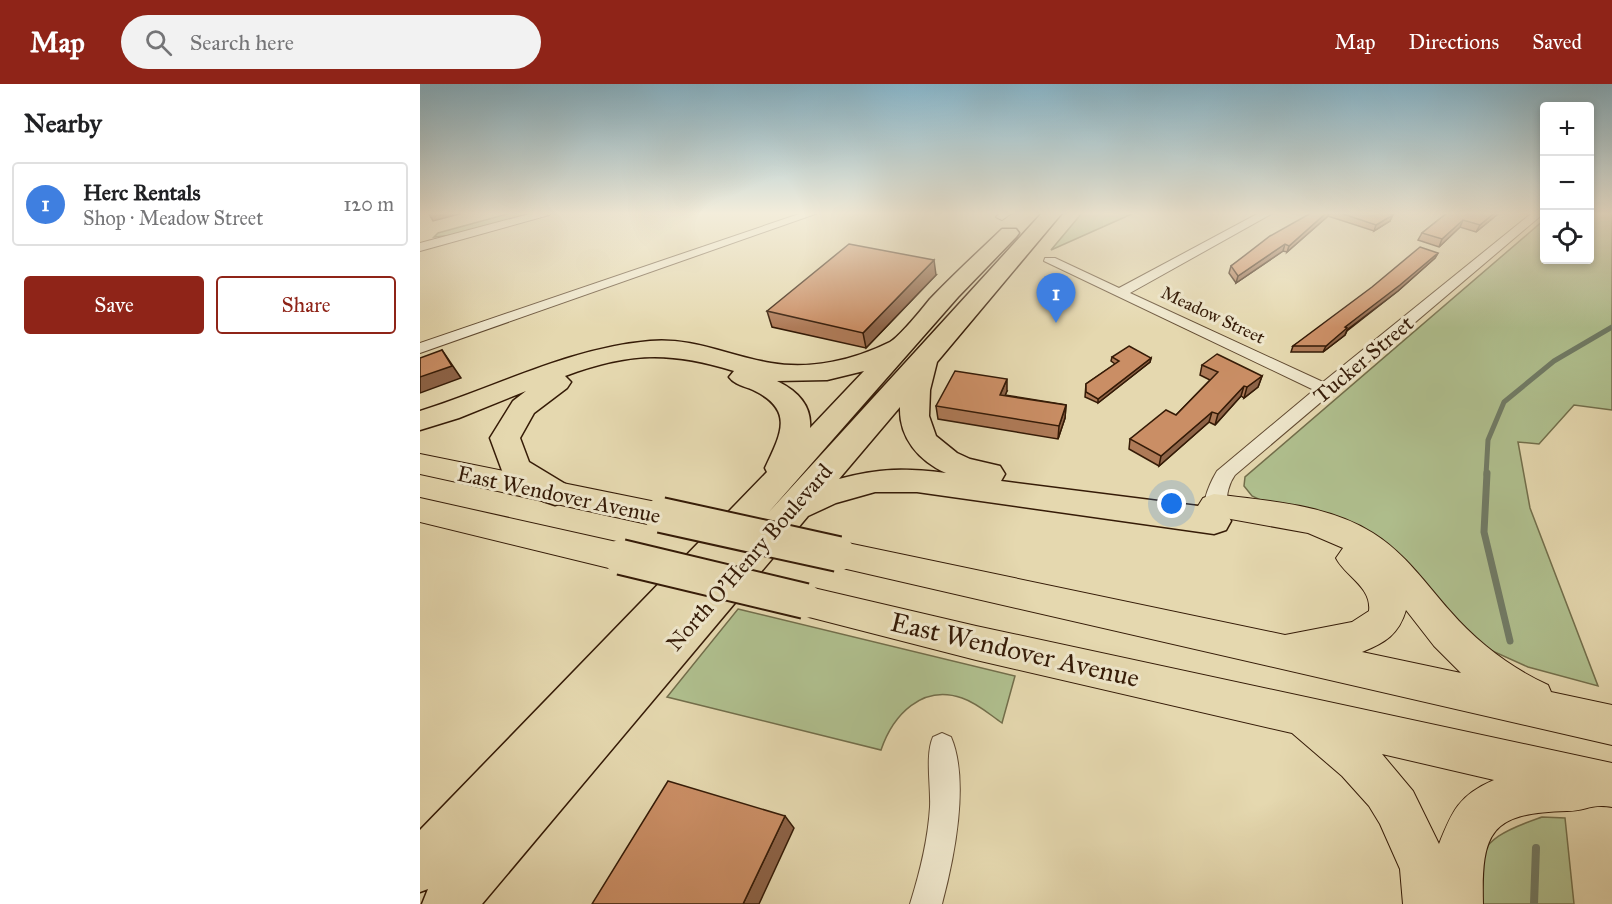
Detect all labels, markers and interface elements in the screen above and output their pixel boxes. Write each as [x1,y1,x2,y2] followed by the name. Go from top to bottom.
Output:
[121,15,541,69] search box
[30,25,85,60] text: Map
[142,26,175,59] icon: search
[190,29,294,56] text: Search here
[1335,29,1376,55] text: Map
[1409,29,1499,55] text: Directions
[1532,29,1582,55] text: Saved
[1540,102,1594,264] map controls
[1540,102,1594,156] button: +
[24,107,102,139] text: Nearby
[1540,156,1594,210] button: −
[83,179,201,206] text: Herc Rentals
[42,192,49,216] text: 1
[343,192,394,216] text: 120 m
[83,206,263,230] text: Shop · Meadow Street
[1540,210,1594,264] button: locate
[1036,274,1076,323] pin: 1
[24,276,204,334] button: Save
[216,276,396,334] button: Share
[1158,281,1269,349] street label: Meadow Street
[1308,310,1419,409] street label: Tucker Street
[661,458,838,656] street label: North O'Henry Boulevard
[455,460,663,529] street label: East Wendover Avenue
[1157,489,1186,518] your location
[887,605,1143,694] street label: East Wendover Avenue

